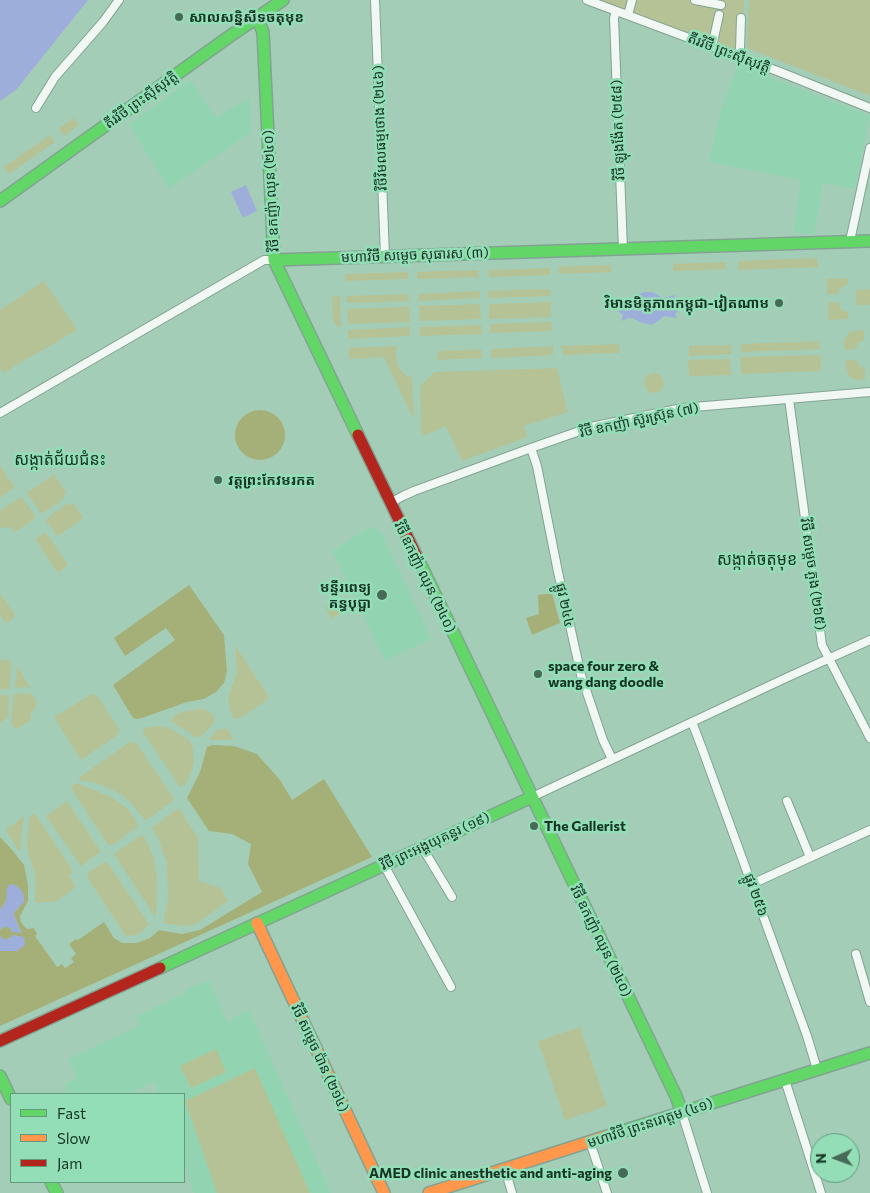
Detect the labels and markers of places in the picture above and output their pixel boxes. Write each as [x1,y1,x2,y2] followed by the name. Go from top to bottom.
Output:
[189,9,304,25] place label: សាលសន្និសីទចតុមុខ
[173,11,185,23] marker: សាលសន្និសីទចតុមុខ
[604,295,769,311] place label: វិមានមិត្តភាពកម្ពុជា-វៀតណាម
[773,297,785,309] marker: វិមានមិត្តភាពកម្ពុជា-វៀតណាម
[228,472,315,488] place label: វត្តព្រះកែវមរកត
[212,474,224,486] marker: វត្តព្រះកែវមរកត
[320,579,371,612] place label: មន្ទីរពេទ្យ គន្ធបុប្ផា
[375,588,389,602] marker: មន្ទីរពេទ្យ គន្ធបុប្ផា
[548,658,664,690] place label: space four zero & wang dang doodle
[532,668,544,680] marker: space four zero & wang dang doodle
[544,818,626,834] place label: The Gallerist
[528,820,540,832] marker: The Gallerist
[369,1165,612,1181] place label: AMED clinic anesthetic and anti-aging
[616,1166,630,1180] marker: AMED clinic anesthetic and anti-aging

